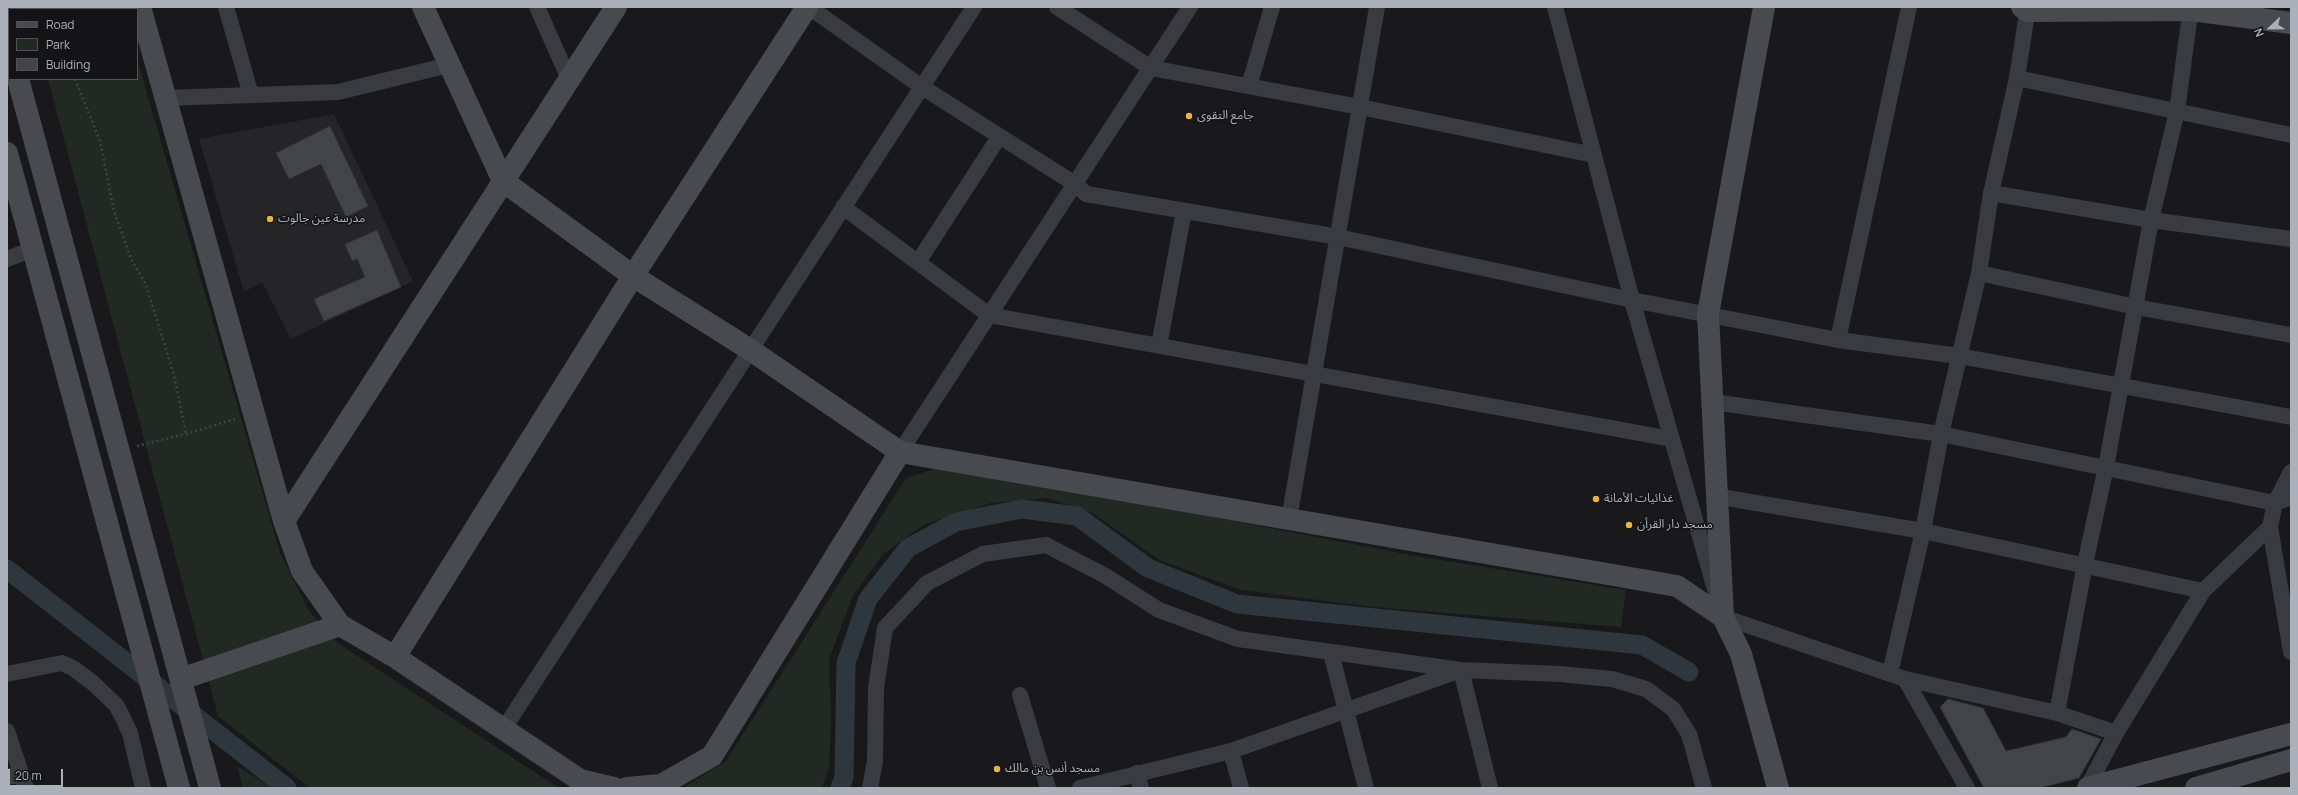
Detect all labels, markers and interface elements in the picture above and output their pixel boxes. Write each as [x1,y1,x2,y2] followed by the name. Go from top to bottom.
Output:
[8,8,138,80] legend
[2250,8,2290,48] north arrow
[46,16,74,33] text: Road
[2250,26,2267,39] text: N
[46,36,70,53] text: Park
[46,56,90,73] text: Building
[1197,109,1254,123] place label: جامع التقوى
[1184,111,1194,121] marker: جامع التقوى
[278,212,365,226] place label: مدرسة عين جالوت
[265,214,275,224] marker: مدرسة عين جالوت
[1604,492,1673,506] place label: غذائيات الأمانة
[1591,494,1601,504] marker: غذائيات الأمانة
[1637,518,1713,532] place label: مسجد دار القرأن
[1624,520,1634,530] marker: مسجد دار القرأن
[10,761,65,787] scale bar
[1005,762,1100,776] place label: مسجد أنس بن مالك
[992,764,1002,774] marker: مسجد أنس بن مالك
[15,767,42,784] text: 20 m

